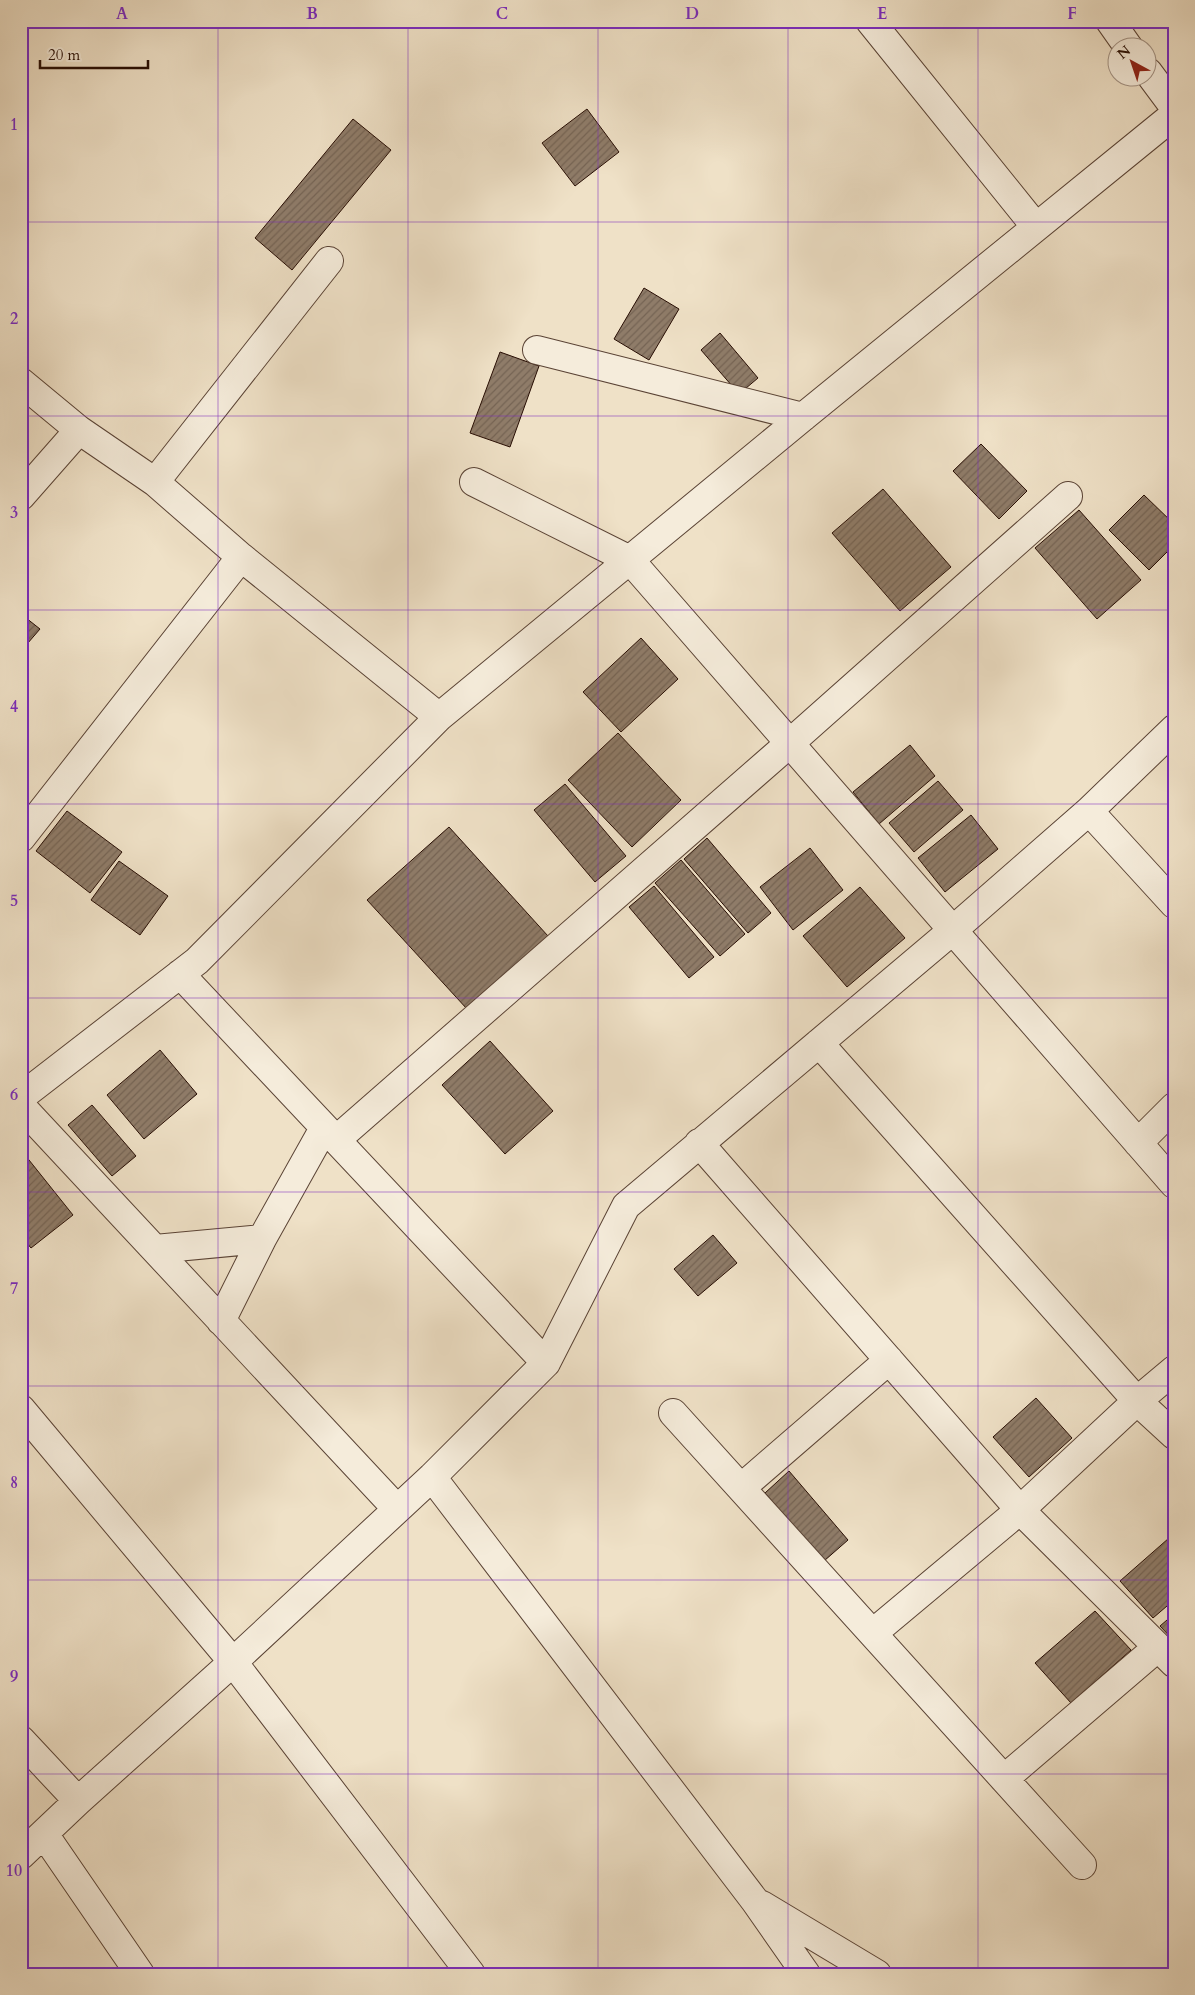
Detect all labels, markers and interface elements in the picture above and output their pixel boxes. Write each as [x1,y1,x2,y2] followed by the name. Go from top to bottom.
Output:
[116,3,128,25] text: A
[306,3,318,25] text: B
[496,3,508,25] text: C
[685,3,699,25] text: D
[877,3,887,25] text: E
[1067,3,1077,25] text: F
[40,38,148,70] scale bar
[1108,38,1158,88] north arrow
[1113,41,1135,64] text: N
[48,45,80,65] text: 20 m
[10,114,18,136] text: 1
[10,308,18,330] text: 2
[10,502,18,524] text: 3
[10,696,18,718] text: 4
[10,890,18,912] text: 5
[10,1084,18,1106] text: 6
[10,1278,18,1300] text: 7
[10,1472,18,1494] text: 8
[10,1666,18,1688] text: 9
[6,1860,22,1882] text: 10

